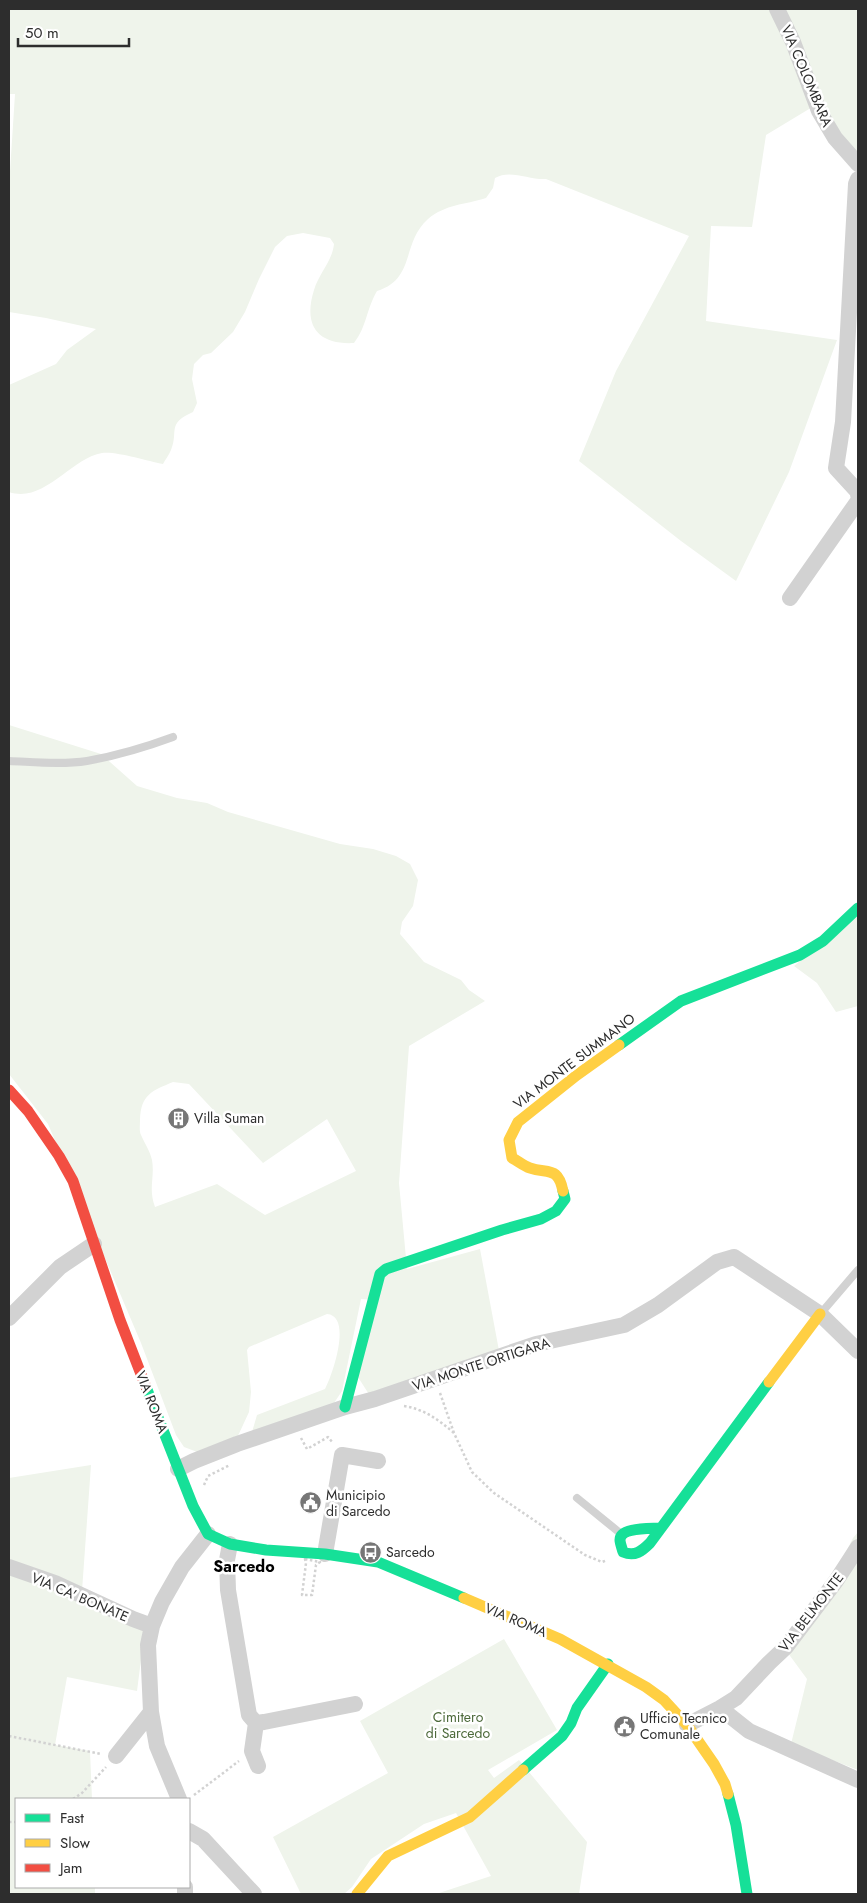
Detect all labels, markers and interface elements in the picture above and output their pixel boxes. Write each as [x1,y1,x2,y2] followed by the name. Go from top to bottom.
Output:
[18,15,129,47] scale bar
[25,22,59,44] text: 50 m
[777,22,838,131] street label: VIA COLOMBARA
[509,1008,639,1114] street label: VIA MONTE SUMMANO
[166,1106,190,1130] building icon: Villa Suman
[194,1108,264,1128] place label: Villa Suman
[410,1332,553,1396] street label: VIA MONTE ORTIGARA
[131,1368,173,1437] street label: VIA ROMA
[326,1485,391,1521] place label: Municipio di Sarcedo
[298,1491,322,1515] public building icon: Municipio di Sarcedo
[358,1540,382,1564] bus stop icon: Sarcedo
[386,1542,435,1562] place label: Sarcedo
[213,1555,275,1578] district label: Sarcedo
[28,1568,132,1626] street label: VIA CA' BONATE
[774,1568,848,1656] street label: VIA BELMONTE
[482,1598,551,1642] street label: VIA ROMA
[426,1707,491,1743] park label: Cimitero di Sarcedo
[640,1708,727,1744] place label: Ufficio Tecnico Comunale
[612,1714,636,1738] public building icon: Ufficio Tecnico Comunale
[15,1798,190,1888] legend
[60,1807,84,1829] text: Fast
[60,1832,91,1854] text: Slow
[58,1857,83,1879] text: Jam

